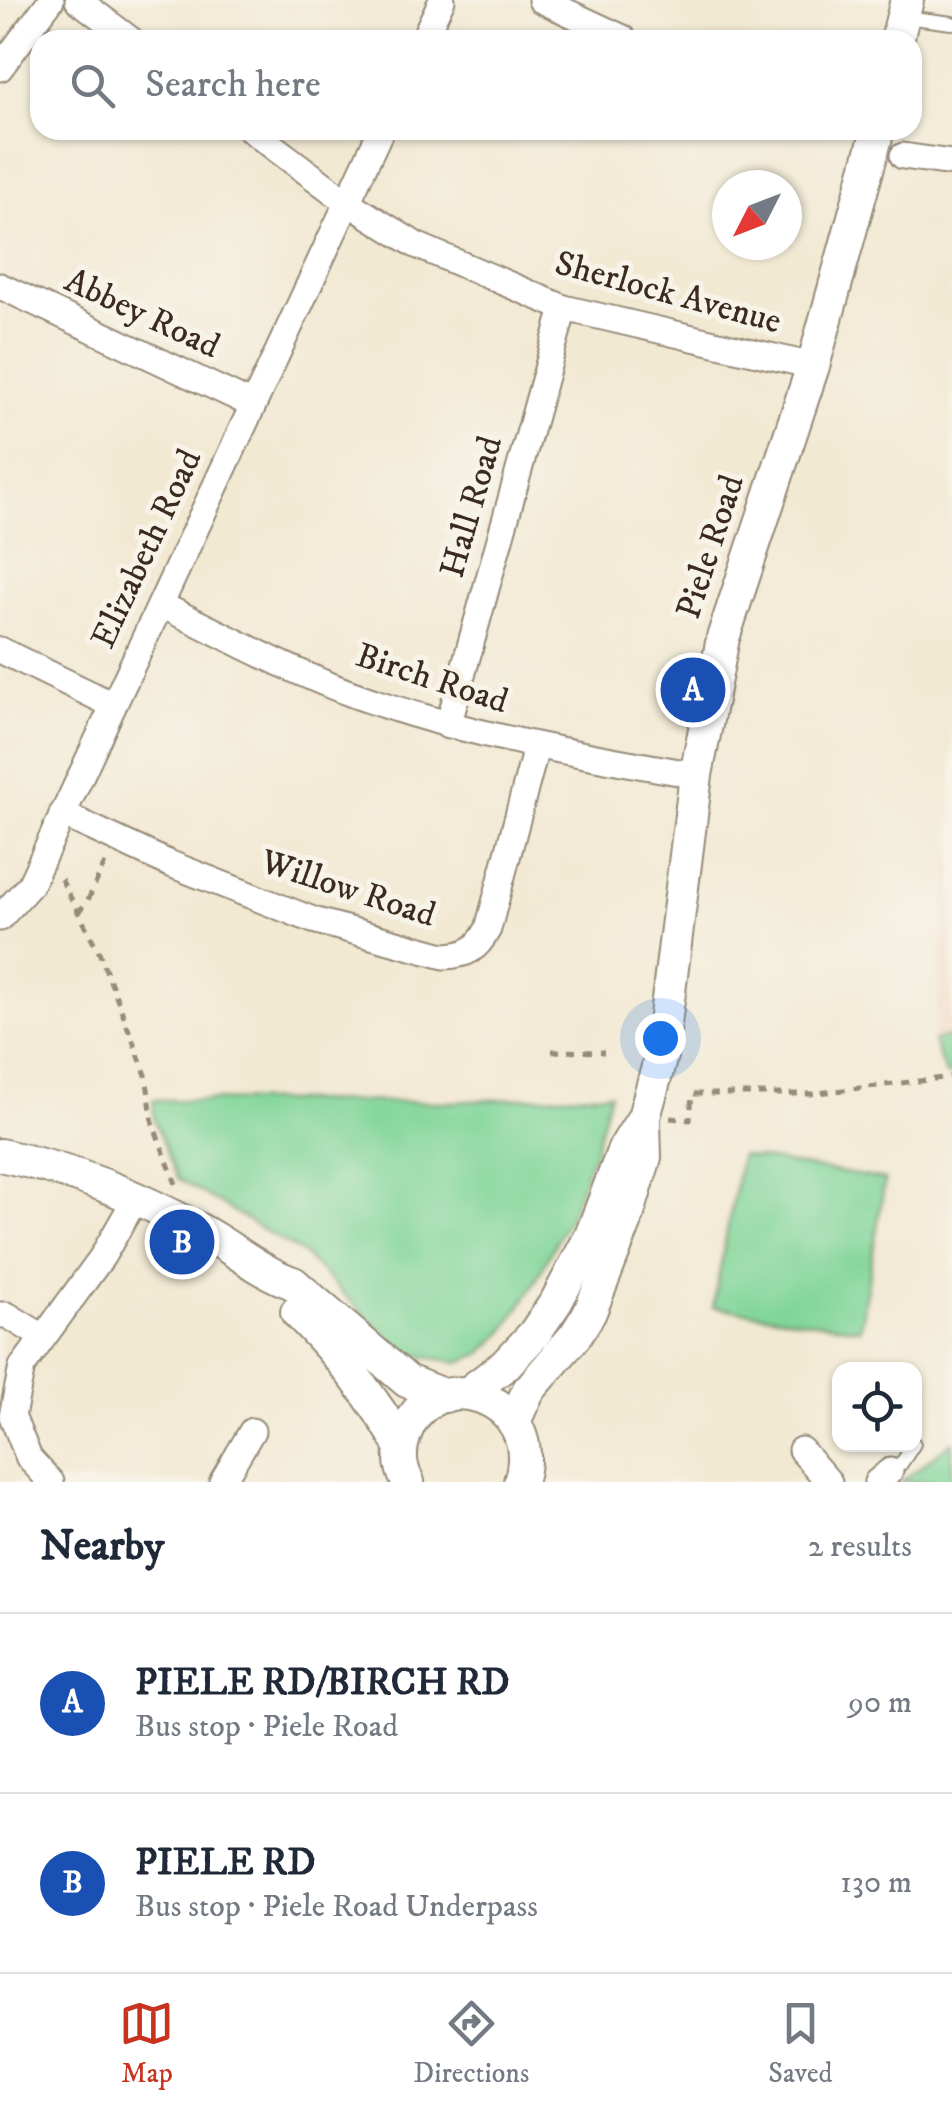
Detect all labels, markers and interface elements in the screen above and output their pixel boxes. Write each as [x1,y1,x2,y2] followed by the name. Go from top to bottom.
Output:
[30,30,922,140] search box
[65,58,120,113] icon: search
[145,61,321,109] text: Search here
[712,170,802,260] north arrow
[550,242,786,344] street label: Sherlock Avenue
[57,259,227,369] street label: Abbey Road
[431,431,513,583] street label: Hall Road
[82,442,213,656] street label: Elizabeth Road
[667,469,755,625] street label: Piele Road
[350,634,514,724] street label: Birch Road
[660,652,726,728] pin: A
[254,840,442,938] street label: Willow Road
[635,1013,686,1064] your location
[150,1204,214,1280] pin: B
[832,1362,922,1452] map controls
[832,1362,922,1452] button: locate
[40,1521,164,1573] text: Nearby
[808,1527,912,1567] text: 2 results
[135,1659,510,1707] text: PIELE RD/BIRCH RD
[62,1683,83,1723] text: A
[848,1683,912,1723] text: 90 m
[135,1707,398,1747] text: Bus stop · Piele Road
[135,1839,316,1887] text: PIELE RD
[62,1863,83,1903] text: B
[840,1863,912,1903] text: 130 m
[135,1887,538,1927] text: Bus stop · Piele Road Underpass
[119,1996,174,2091] tab: Map
[413,1996,529,2091] tab: Directions
[768,1996,833,2091] tab: Saved

